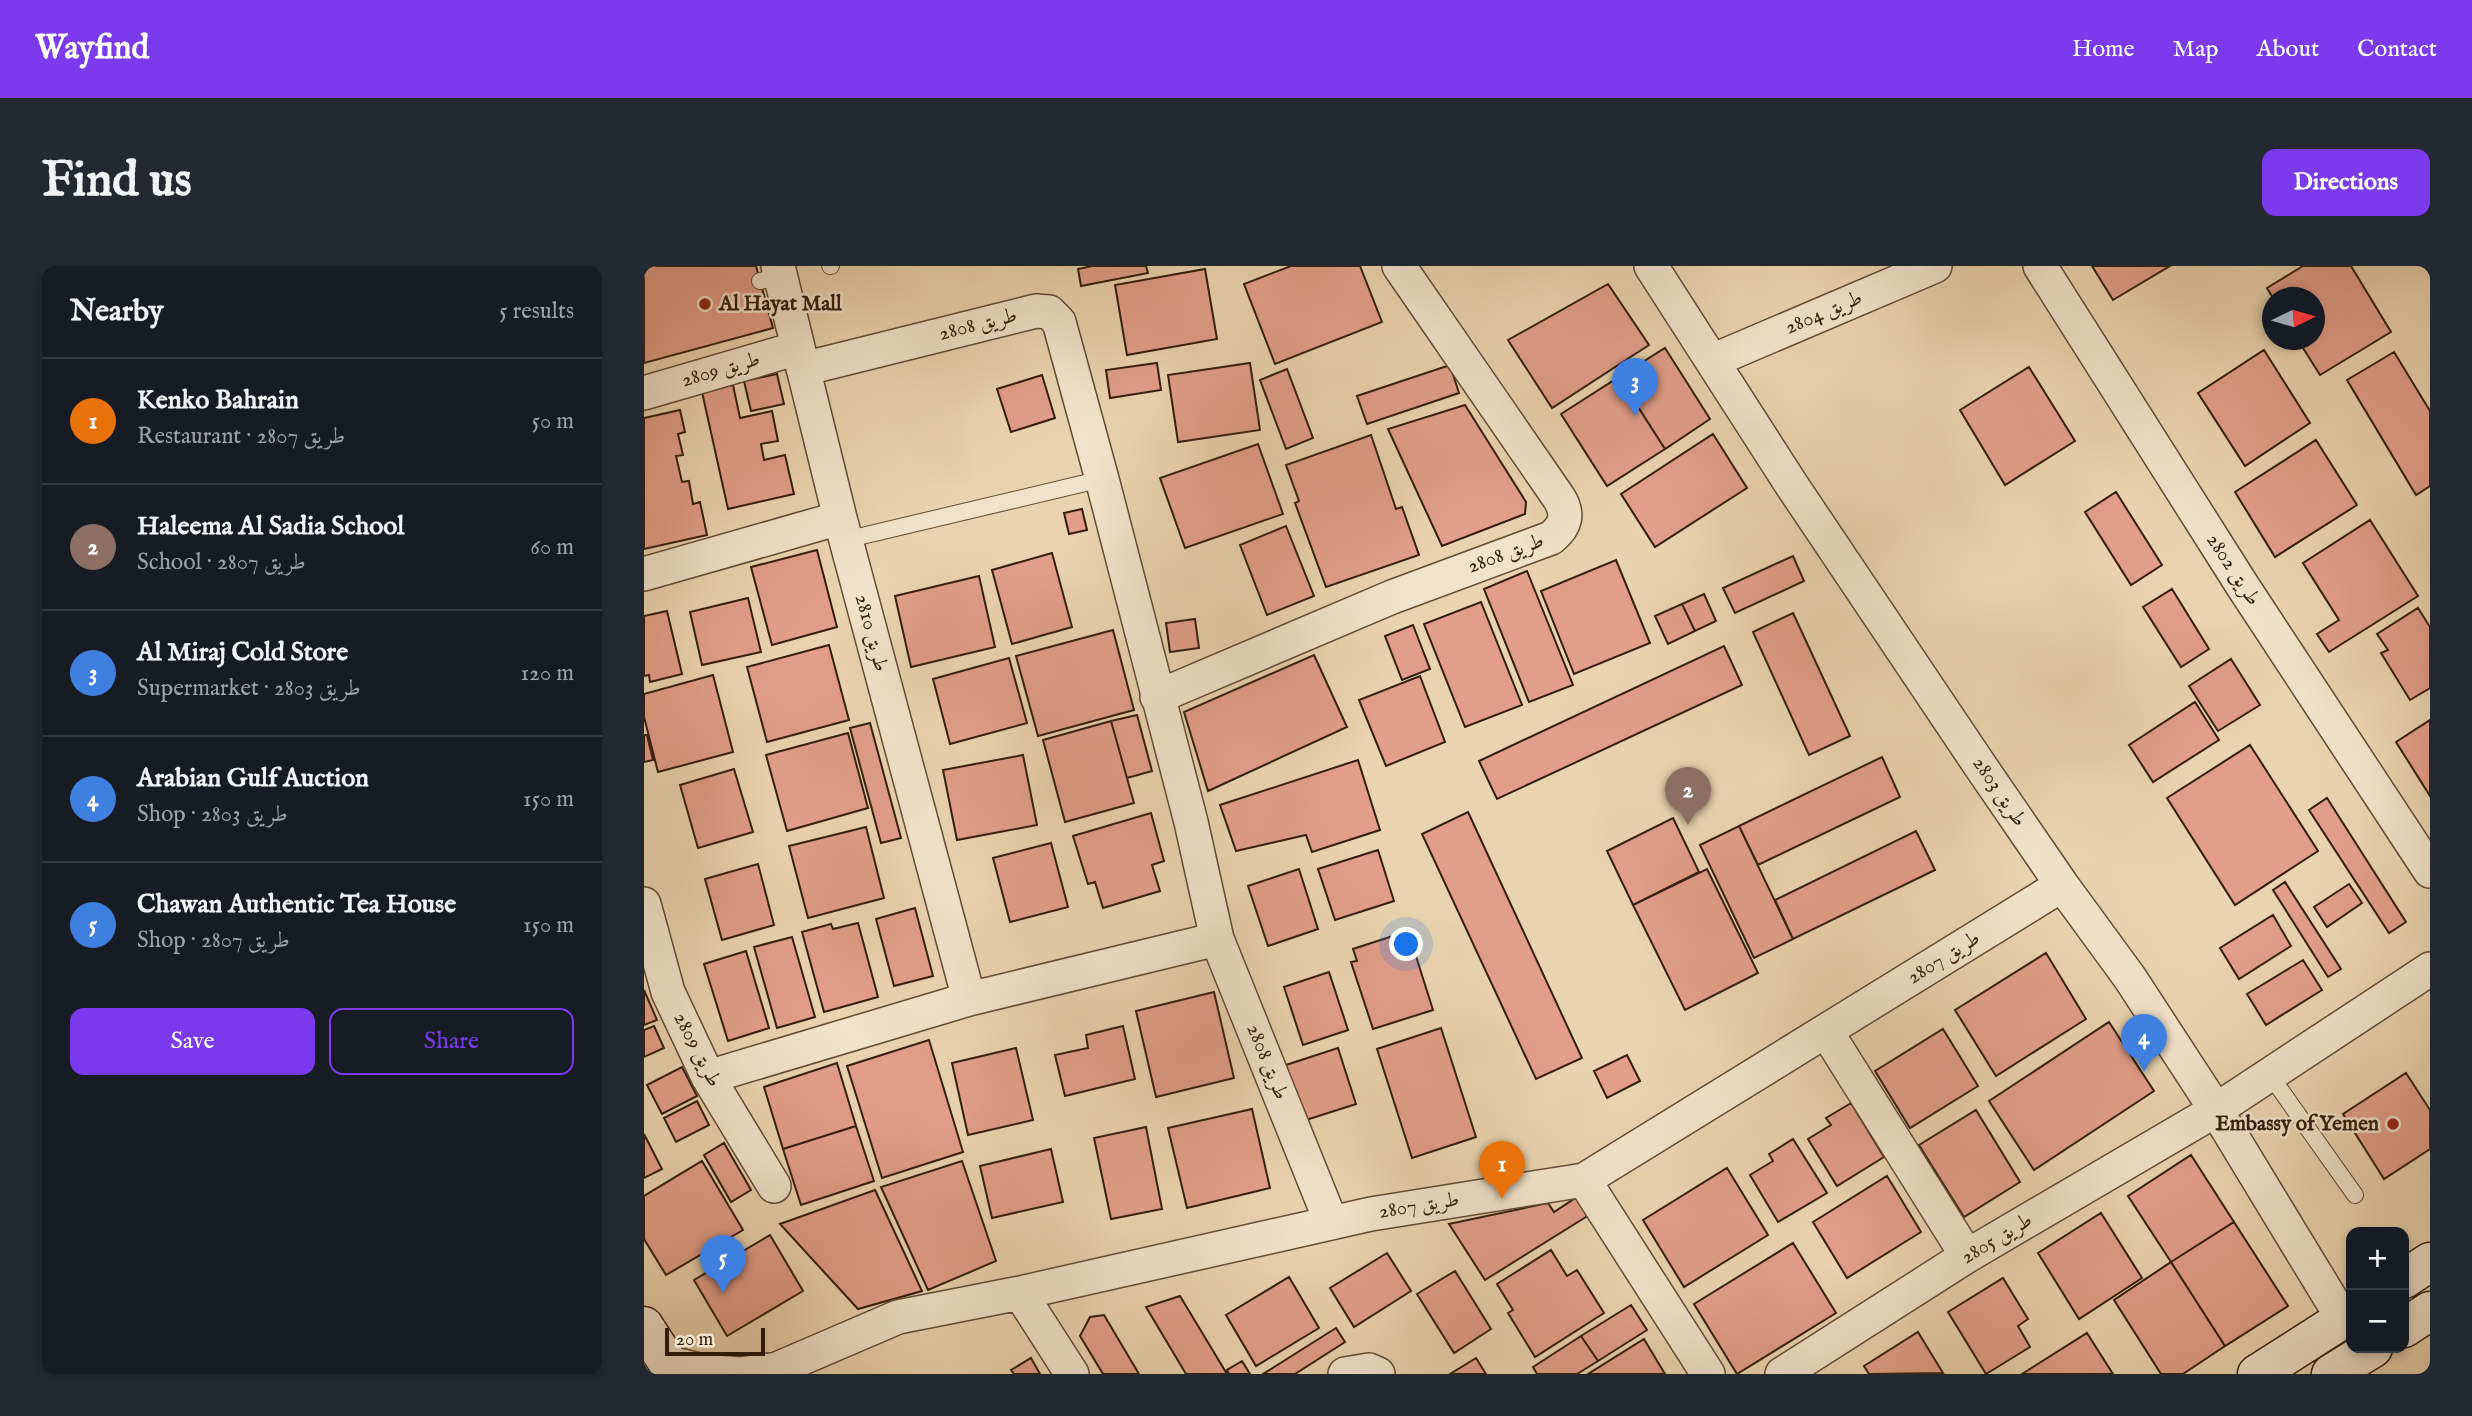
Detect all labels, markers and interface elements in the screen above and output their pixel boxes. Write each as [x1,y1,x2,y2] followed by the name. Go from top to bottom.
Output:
[35,28,149,70] text: Wayfind
[2072,34,2135,65] text: Home
[2173,34,2219,65] text: Map
[2257,34,2319,65] text: About
[2357,34,2437,65] text: Contact
[2262,149,2430,216] button: Directions
[42,151,192,213] text: Find us
[1781,285,1867,341] street label: طريق 2804
[2262,287,2325,350] north arrow
[718,291,843,318] place label: Al Hayat Mall
[70,293,163,331] text: Nearby
[697,296,713,312] marker: Al Hayat Mall
[499,297,574,326] text: 5 results
[936,302,1020,348] street label: طريق 2808
[679,346,763,394] street label: طريق 2809
[1612,358,1658,416] pin: 3
[137,384,299,417] text: Kenko Bahrain
[89,407,97,436] text: 1
[532,407,574,436] text: 50 m
[137,422,345,451] text: Restaurant · طريق 2807
[137,510,404,543] text: Haleema Al Sadia School
[1464,528,1548,580] street label: طريق 2808
[2200,529,2266,611] street label: طريق 2802
[88,533,98,562] text: 2
[530,533,574,562] text: 60 m
[137,548,306,577] text: School · طريق 2807
[848,591,894,675] street label: طريق 2810
[137,636,348,669] text: Al Miraj Cold Store
[89,659,97,688] text: 3
[521,659,574,688] text: 120 m
[137,674,361,703] text: Supermarket · طريق 2803
[1966,752,2032,832] street label: طريق 2803
[137,762,369,795] text: Arabian Gulf Auction
[1665,767,1711,825] pin: 2
[87,785,99,814] text: 4
[523,785,574,814] text: 150 m
[137,800,288,829] text: Shop · طريق 2803
[137,888,456,921] text: Chawan Authentic Tea House
[89,911,97,940] text: 5
[523,911,574,940] text: 150 m
[1902,925,1986,991] street label: طريق 2807
[137,926,290,955] text: Shop · طريق 2807
[1389,927,1423,961] your location
[70,1008,315,1075] button: Save
[329,1008,574,1075] button: Share
[667,1008,727,1092] street label: طريق 2809
[2121,1014,2167,1072] pin: 4
[1240,1020,1294,1104] street label: طريق 2808
[2215,1111,2379,1138] place label: Embassy of Yemen
[2385,1116,2401,1132] marker: Embassy of Yemen
[1479,1141,1525,1199] pin: 1
[1377,1186,1461,1226] street label: طريق 2807
[1956,1207,2038,1271] street label: طريق 2805
[2346,1227,2409,1353] map controls
[2346,1227,2409,1290] button: +
[700,1235,746,1293] pin: 5
[2346,1290,2409,1353] button: −
[665,1325,765,1357] scale bar
[676,1328,713,1352] text: 20 m

